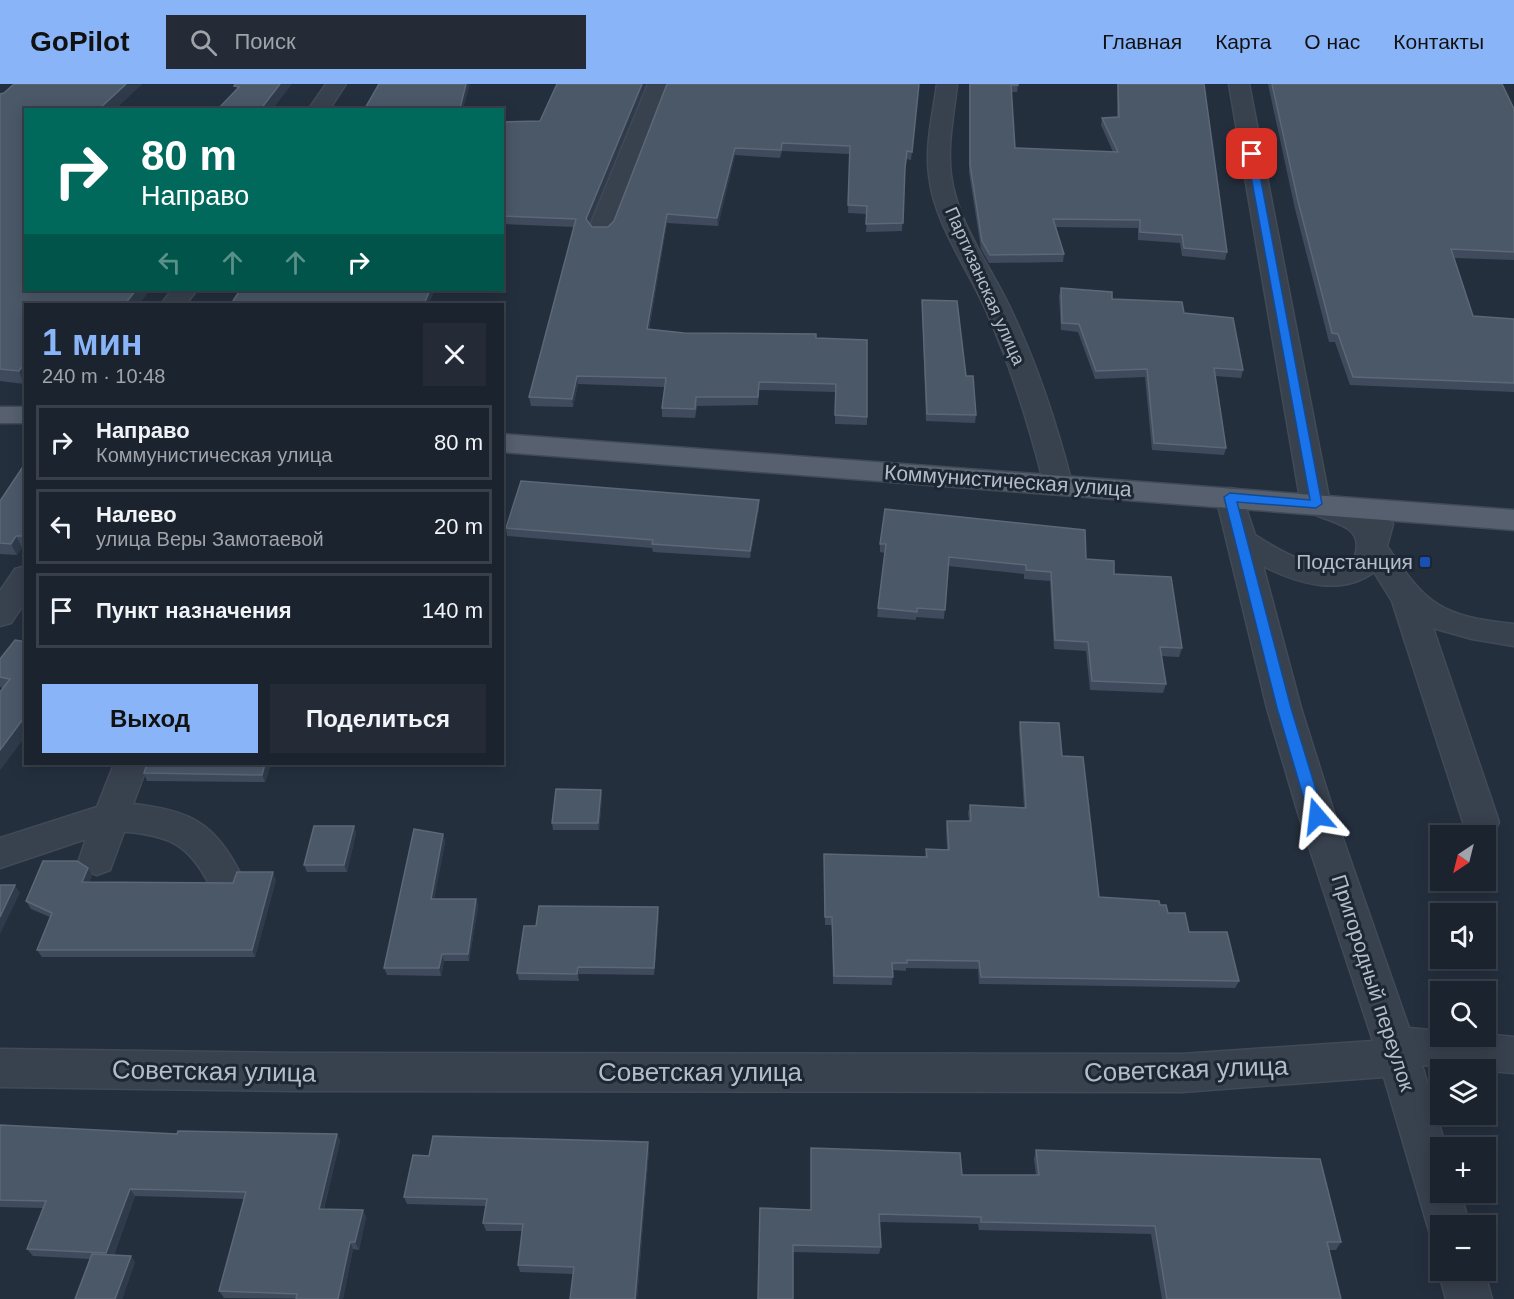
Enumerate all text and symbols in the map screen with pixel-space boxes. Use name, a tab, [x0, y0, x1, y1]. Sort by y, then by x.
search box	[166, 15, 586, 69]
text: GoPilot	[30, 26, 130, 57]
icon: search	[187, 26, 220, 59]
text: Поиск	[235, 29, 296, 54]
text: Главная	[1102, 30, 1182, 53]
text: Карта	[1215, 30, 1271, 53]
text: О нас	[1304, 30, 1360, 53]
text: Контакты	[1393, 30, 1484, 53]
pin	[1226, 128, 1277, 179]
icon: right	[42, 132, 120, 210]
text: 80 m	[141, 132, 237, 179]
icon: arrive	[1235, 137, 1268, 170]
text: Направо	[141, 181, 249, 211]
street label: Партизанская улица	[941, 204, 1029, 369]
icon: left	[153, 246, 186, 279]
icon: ahead	[216, 246, 249, 279]
icon: ahead	[279, 246, 312, 279]
icon: right	[342, 246, 375, 279]
text: 1 мин	[42, 322, 143, 363]
button: close	[423, 323, 486, 386]
text: 240 m · 10:48	[42, 365, 165, 387]
text: Направо	[96, 418, 190, 443]
icon: right	[45, 426, 78, 459]
text: 80 m	[434, 430, 483, 455]
text: Коммунистическая улица	[96, 444, 332, 466]
street label: Коммунистическая улица	[883, 460, 1133, 501]
text: Налево	[96, 502, 177, 527]
icon: left	[45, 510, 78, 543]
text: 20 m	[434, 514, 483, 539]
text: улица Веры Замотаевой	[96, 528, 324, 550]
place label: Подстанция	[1296, 550, 1413, 573]
marker: Подстанция	[1418, 555, 1432, 569]
icon: arrive	[45, 594, 78, 627]
text: Пункт назначения	[96, 598, 292, 623]
text: 140 m	[422, 598, 483, 623]
button: Выход	[42, 684, 258, 753]
button: Поделиться	[270, 684, 486, 753]
position arrow	[1285, 784, 1349, 848]
north arrow	[1430, 825, 1496, 891]
map controls	[1430, 825, 1496, 1281]
street label: Пригородный переулок	[1328, 872, 1420, 1095]
button: sound	[1430, 903, 1496, 969]
button: search	[1430, 981, 1496, 1047]
street label: Советская улица	[1083, 1050, 1289, 1088]
street label: Советская улица	[112, 1054, 317, 1088]
street label: Советская улица	[598, 1057, 803, 1087]
button: layers	[1430, 1059, 1496, 1125]
button: +	[1430, 1137, 1496, 1203]
button: −	[1430, 1215, 1496, 1281]

